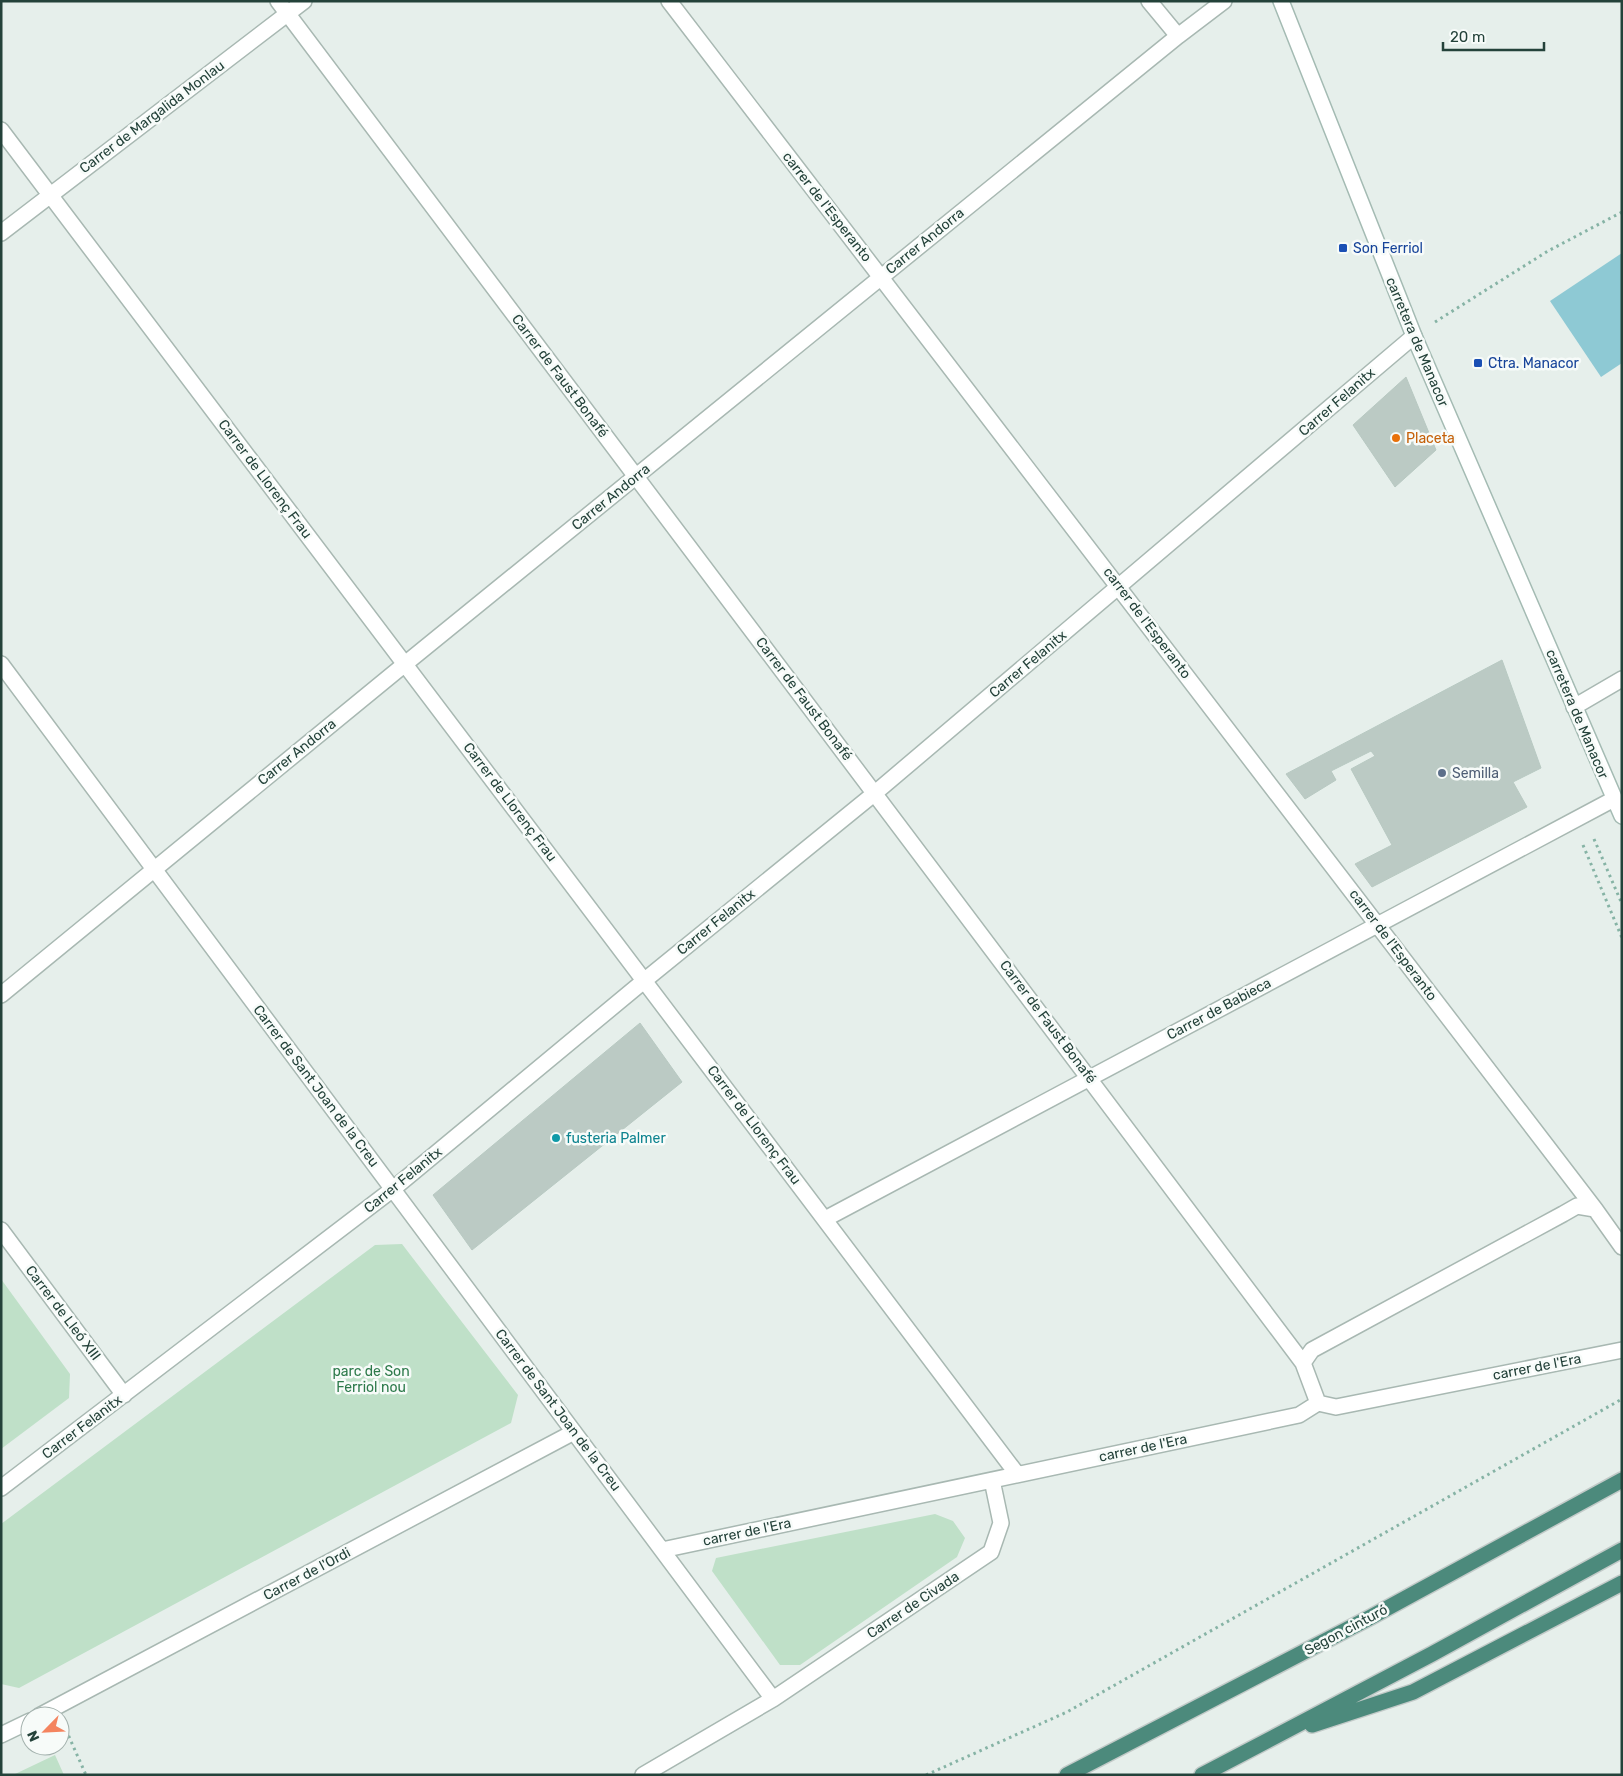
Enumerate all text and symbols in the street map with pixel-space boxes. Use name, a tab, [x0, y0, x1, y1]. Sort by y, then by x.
scale bar	[1443, 20, 1544, 52]
text: 20 m	[1450, 28, 1485, 46]
street label: Carrer de Margalida Monlau	[76, 57, 228, 177]
street label: carrer de l'Esperanto	[779, 149, 875, 265]
street label: Carrer Andorra	[882, 204, 968, 278]
place label: Son Ferriol	[1353, 240, 1423, 257]
marker: Son Ferriol	[1337, 242, 1349, 254]
street label: carretera de Manacor	[1382, 275, 1452, 410]
street label: Carrer de Faust Bonafé	[508, 311, 612, 441]
place label: Ctra. Manacor	[1488, 355, 1580, 372]
marker: Ctra. Manacor	[1472, 357, 1484, 369]
street label: Carrer Felanitx	[1295, 364, 1379, 440]
street label: Carrer de Llorenç Frau	[215, 416, 315, 542]
place label: Placeta	[1406, 430, 1455, 447]
marker: Placeta	[1390, 432, 1402, 444]
street label: Carrer Andorra	[568, 460, 654, 534]
street label: carrer de l'Esperanto	[1100, 564, 1194, 682]
street label: Carrer Felanitx	[986, 626, 1070, 701]
street label: Carrer de Faust Bonafé	[752, 634, 856, 764]
street label: carretera de Manacor	[1542, 647, 1612, 782]
street label: Carrer Andorra	[254, 715, 340, 789]
street label: Carrer de Llorenç Frau	[460, 739, 560, 865]
place label: Semilla	[1452, 765, 1499, 782]
marker: Semilla	[1436, 767, 1448, 779]
street label: Carrer Felanitx	[673, 885, 759, 959]
street label: carrer de l'Esperanto	[1346, 886, 1440, 1004]
street label: Carrer de Faust Bonafé	[996, 957, 1100, 1087]
street label: Carrer de Babieca	[1164, 974, 1274, 1044]
street label: Carrer de Sant Joan de la Creu	[249, 1002, 383, 1170]
street label: Carrer de Llorenç Frau	[704, 1062, 804, 1188]
place label: fusteria Palmer	[566, 1130, 666, 1147]
marker: fusteria Palmer	[550, 1132, 562, 1144]
street label: Carrer Felanitx	[360, 1143, 446, 1217]
street label: Carrer de Lleó XIII	[22, 1262, 104, 1364]
street label: Carrer de Sant Joan de la Creu	[491, 1326, 625, 1494]
street label: carrer de l'Era	[1491, 1350, 1583, 1384]
park label: parc de Son Ferriol nou	[332, 1363, 410, 1396]
street label: Carrer Felanitx	[39, 1391, 126, 1463]
street label: carrer de l'Era	[1097, 1430, 1189, 1466]
street label: carrer de l'Era	[701, 1514, 793, 1550]
street label: Carrer de l'Ordi	[261, 1544, 353, 1604]
street label: Carrer de Civada	[864, 1568, 962, 1642]
street label: Segon cinturó	[1302, 1601, 1390, 1659]
north arrow	[20, 1706, 70, 1756]
text: N	[24, 1728, 43, 1744]

